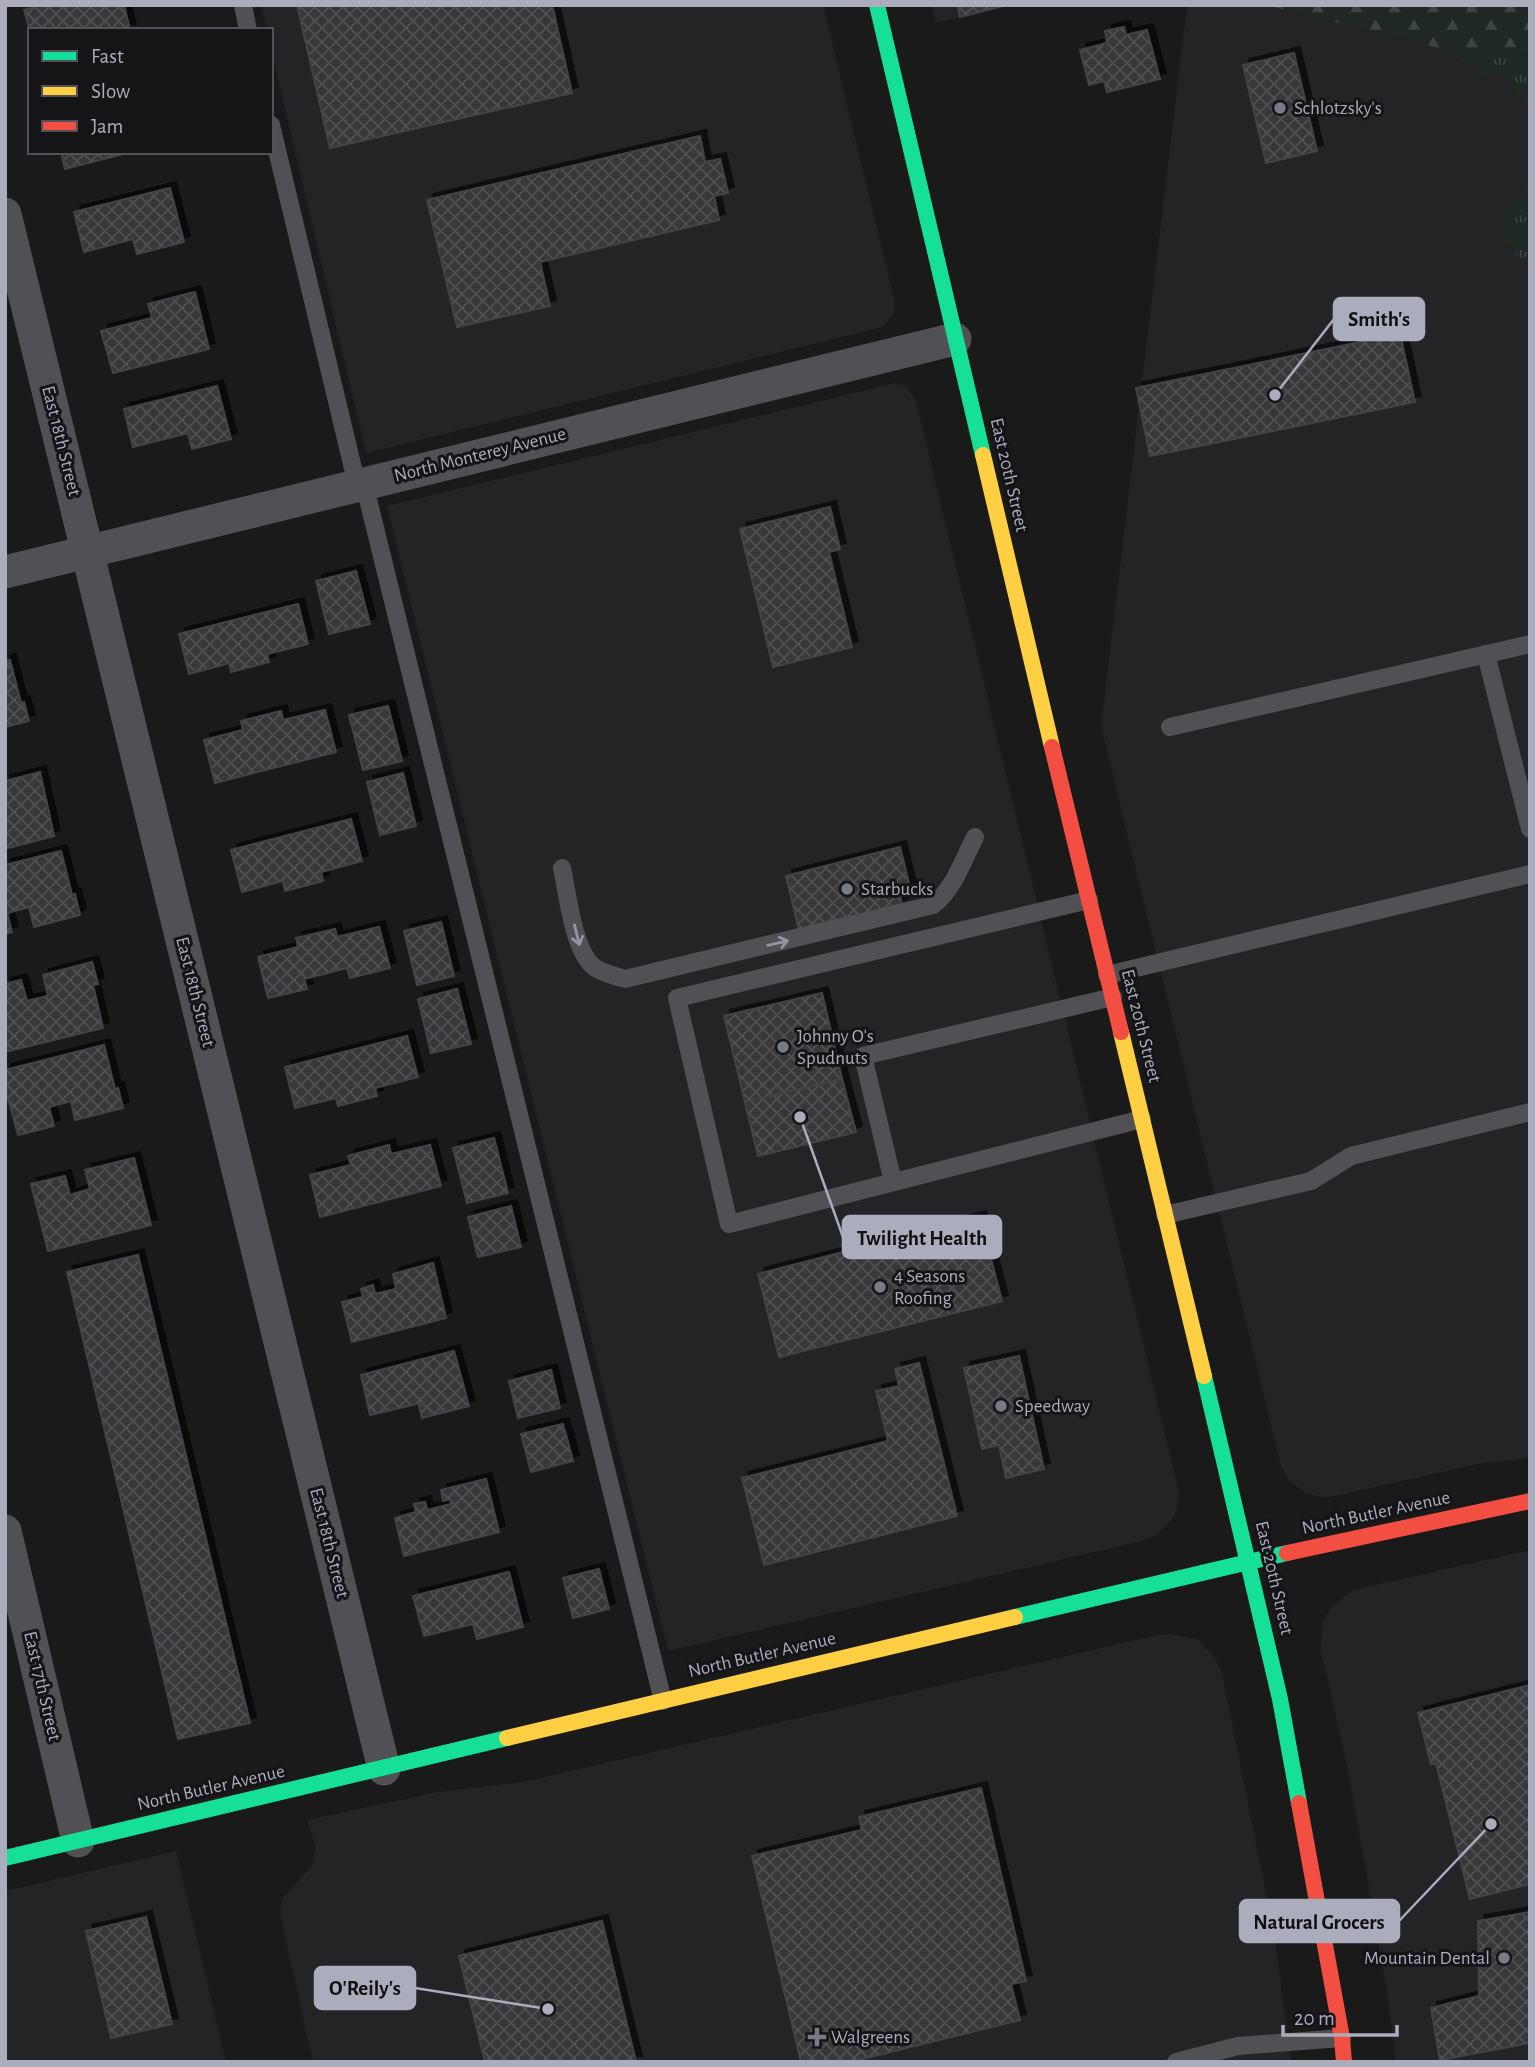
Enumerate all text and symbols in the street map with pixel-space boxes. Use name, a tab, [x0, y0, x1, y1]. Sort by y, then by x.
legend	[28, 28, 273, 154]
text: Fast	[91, 46, 124, 67]
text: Slow	[91, 81, 130, 102]
place label: Schlotzsky's	[1294, 99, 1382, 118]
marker: Schlotzsky's	[1272, 100, 1288, 116]
text: Jam	[91, 116, 123, 137]
callout: Smith's	[1334, 298, 1424, 340]
text: Smith's	[1348, 309, 1410, 330]
street label: East 18th Street	[38, 384, 84, 498]
street label: East 20th Street	[987, 416, 1031, 534]
street label: North Monterey Avenue	[392, 424, 568, 486]
place label: Starbucks	[861, 880, 933, 899]
marker: Starbucks	[839, 881, 855, 897]
one-way arrow	[571, 923, 584, 946]
street label: East 18th Street	[172, 935, 218, 1049]
one-way arrow	[766, 936, 789, 949]
street label: East 20th Street	[1118, 967, 1164, 1085]
place label: Johnny O's Spudnuts	[797, 1027, 874, 1068]
marker: Johnny O's Spudnuts	[775, 1039, 791, 1055]
callout: Twilight Health	[843, 1216, 1001, 1258]
text: Twilight Health	[857, 1228, 987, 1249]
place label: 4 Seasons Roofing	[894, 1267, 965, 1308]
marker: 4 Seasons Roofing	[872, 1279, 888, 1295]
place label: Speedway	[1015, 1397, 1090, 1416]
marker: Speedway	[993, 1398, 1009, 1414]
street label: East 18th Street	[306, 1486, 352, 1600]
street label: North Butler Avenue	[1300, 1488, 1452, 1538]
street label: East 20th Street	[1252, 1519, 1296, 1637]
street label: East 17th Street	[20, 1629, 64, 1743]
street label: North Butler Avenue	[686, 1629, 838, 1681]
street label: North Butler Avenue	[135, 1762, 287, 1814]
callout: Natural Grocers	[1240, 1900, 1399, 1942]
text: Natural Grocers	[1253, 1912, 1385, 1933]
place label: Mountain Dental	[1364, 1949, 1490, 1968]
marker: Mountain Dental	[1496, 1950, 1512, 1966]
callout: O'Reily's	[315, 1967, 415, 2009]
text: O'Reily's	[329, 1978, 401, 1999]
scale bar	[1283, 1994, 1397, 2038]
text: 20 m	[1294, 2008, 1335, 2029]
place label: Walgreens	[831, 2028, 910, 2047]
marker: Walgreens	[809, 2029, 825, 2045]

